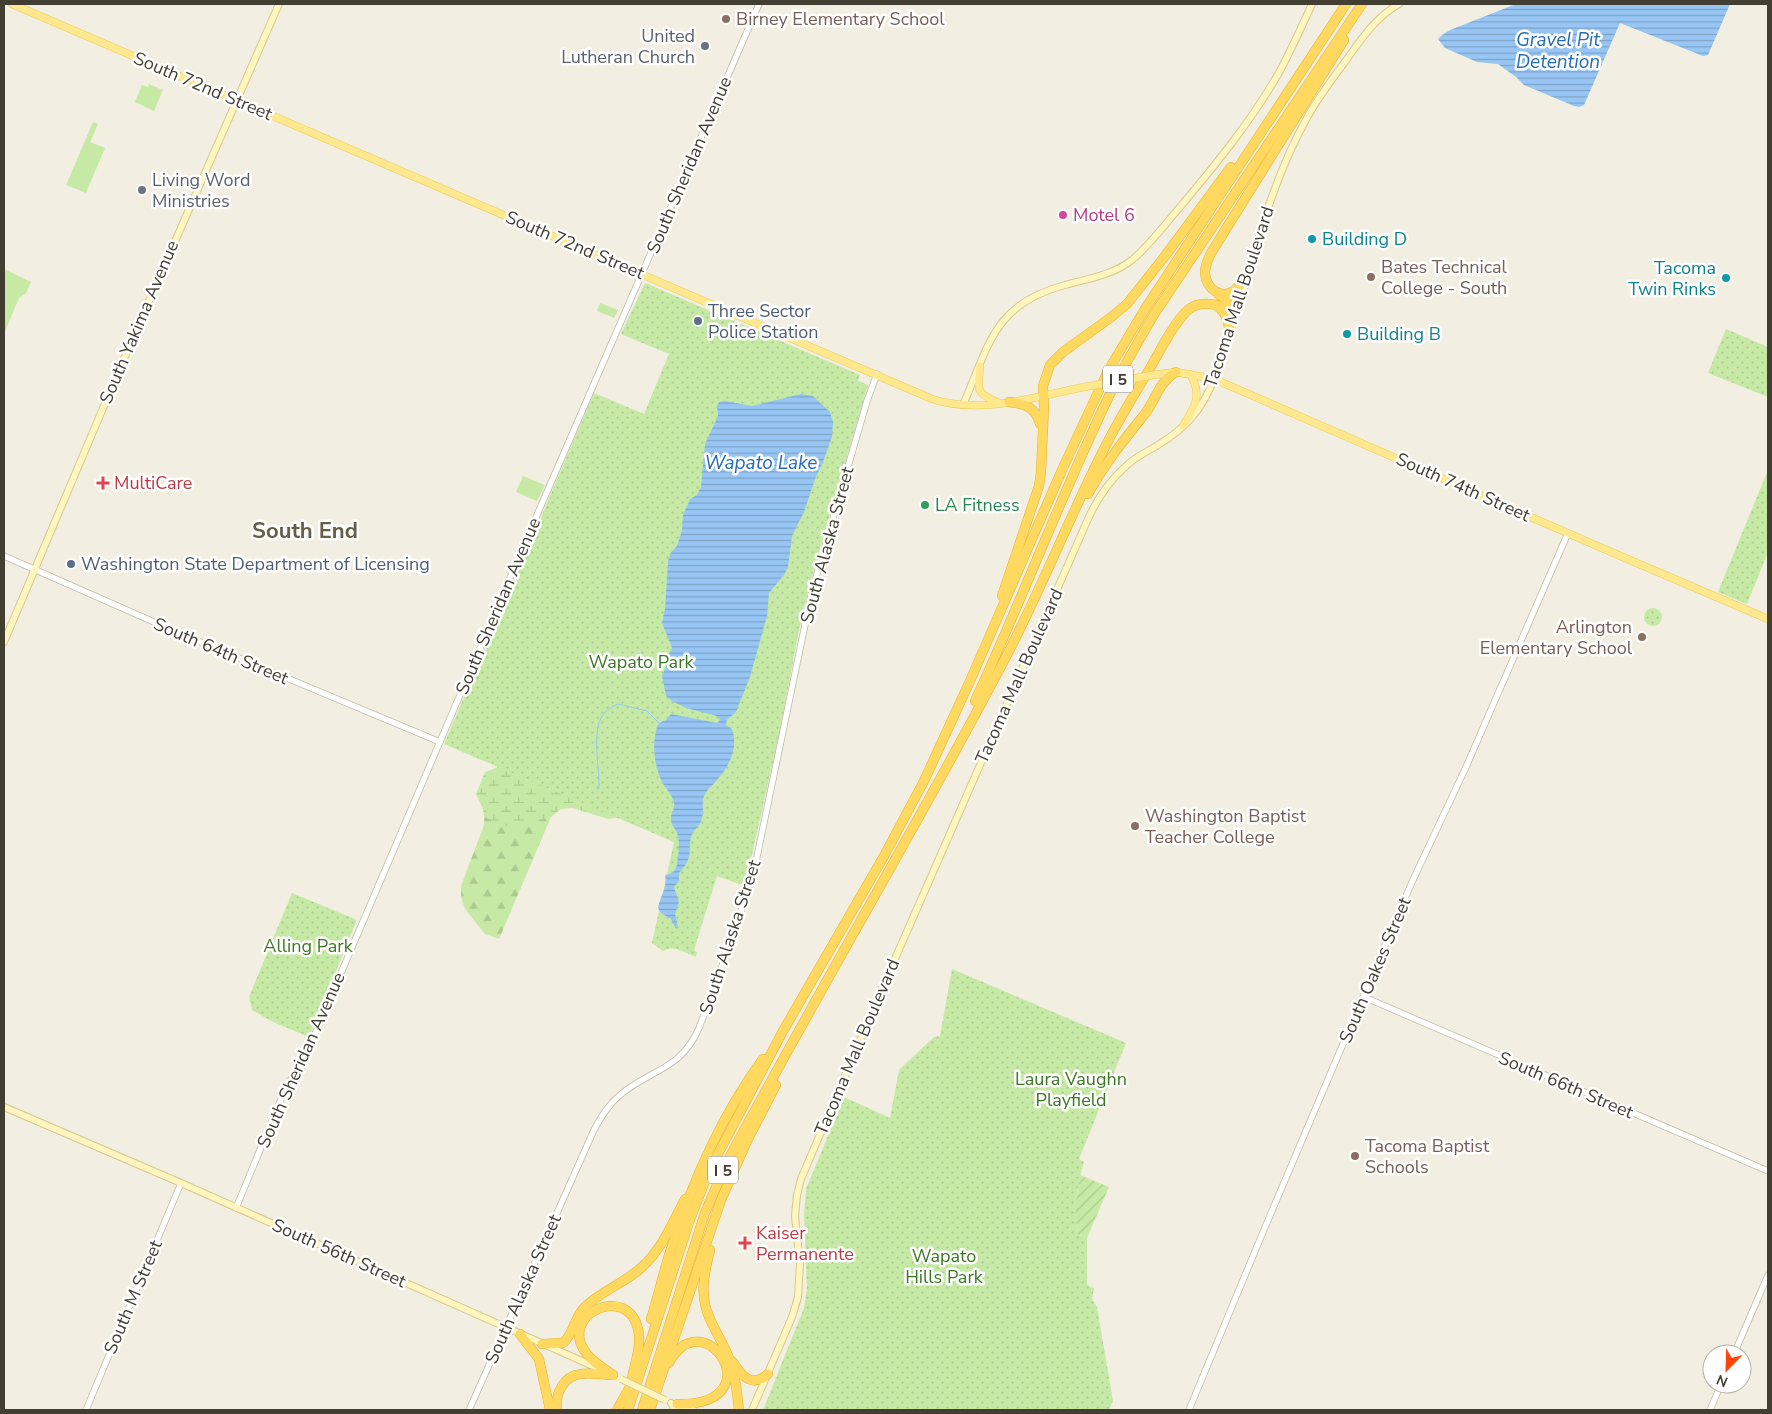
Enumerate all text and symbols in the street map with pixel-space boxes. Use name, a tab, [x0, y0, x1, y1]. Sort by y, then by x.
place label: Birney Elementary School	[736, 7, 945, 31]
marker: Birney Elementary School	[720, 13, 732, 25]
place label: United Lutheran Church	[561, 24, 695, 69]
water label: Gravel Pit Detention	[1516, 27, 1601, 75]
marker: United Lutheran Church	[699, 40, 711, 52]
street label: South 72nd Street	[130, 46, 277, 126]
street label: South Sheridan Avenue	[641, 73, 737, 257]
place label: Living Word Ministries	[152, 168, 250, 213]
marker: Living Word Ministries	[136, 184, 148, 196]
place label: Motel 6	[1073, 203, 1135, 227]
street label: Tacoma Mall Boulevard	[1198, 203, 1280, 391]
street label: South 72nd Street	[502, 205, 649, 285]
marker: Motel 6	[1057, 209, 1069, 221]
place label: Building D	[1322, 227, 1407, 251]
marker: Building D	[1306, 233, 1318, 245]
street label: South Yakima Avenue	[94, 237, 184, 407]
place label: Bates Technical College - South	[1381, 255, 1508, 300]
place label: Tacoma Twin Rinks	[1628, 256, 1716, 301]
marker: Bates Technical College - South	[1365, 271, 1377, 283]
marker: Tacoma Twin Rinks	[1720, 272, 1732, 284]
place label: Three Sector Police Station	[708, 299, 818, 344]
marker: Three Sector Police Station	[692, 315, 704, 327]
place label: Building B	[1357, 322, 1441, 346]
marker: Building B	[1341, 328, 1353, 340]
road number: I 5	[1103, 366, 1133, 392]
street label: South 74th Street	[1392, 447, 1534, 528]
water label: Wapato Lake	[705, 450, 817, 476]
street label: South Alaska Street	[795, 463, 860, 626]
place label: MultiCare	[114, 471, 192, 495]
marker: MultiCare	[96, 476, 110, 490]
place label: LA Fitness	[935, 493, 1020, 517]
marker: LA Fitness	[919, 499, 931, 511]
street label: South Sheridan Avenue	[450, 514, 546, 698]
district label: South End	[252, 516, 358, 546]
place label: Washington State Department of Licensing	[81, 552, 430, 576]
marker: Washington State Department of Licensing	[65, 558, 77, 570]
street label: Tacoma Mall Boulevard	[970, 585, 1068, 767]
street label: South 64th Street	[150, 612, 293, 690]
place label: Arlington Elementary School	[1480, 615, 1633, 660]
marker: Arlington Elementary School	[1636, 631, 1648, 643]
park label: Wapato Park	[588, 650, 695, 674]
place label: Washington Baptist Teacher College	[1145, 804, 1306, 849]
marker: Washington Baptist Teacher College	[1129, 820, 1141, 832]
street label: South Alaska Street	[694, 856, 767, 1017]
street label: South Oakes Street	[1333, 893, 1417, 1047]
park label: Alling Park	[263, 934, 354, 958]
street label: Tacoma Mall Boulevard	[809, 955, 905, 1139]
street label: South Sheridan Avenue	[251, 968, 351, 1152]
street label: South 66th Street	[1495, 1046, 1638, 1124]
park label: Laura Vaughn Playfield	[1015, 1067, 1127, 1112]
place label: Tacoma Baptist Schools	[1365, 1134, 1490, 1179]
marker: Tacoma Baptist Schools	[1349, 1150, 1361, 1162]
road number: I 5	[708, 1156, 738, 1184]
street label: South Alaska Street	[479, 1210, 567, 1367]
street label: South 56th Street	[268, 1213, 410, 1294]
place label: Kaiser Permanente	[756, 1221, 854, 1266]
street label: South M Street	[98, 1236, 168, 1358]
marker: Kaiser Permanente	[738, 1236, 752, 1250]
park label: Wapato Hills Park	[905, 1244, 984, 1289]
north arrow	[1702, 1344, 1752, 1394]
text: N	[1714, 1370, 1731, 1391]

